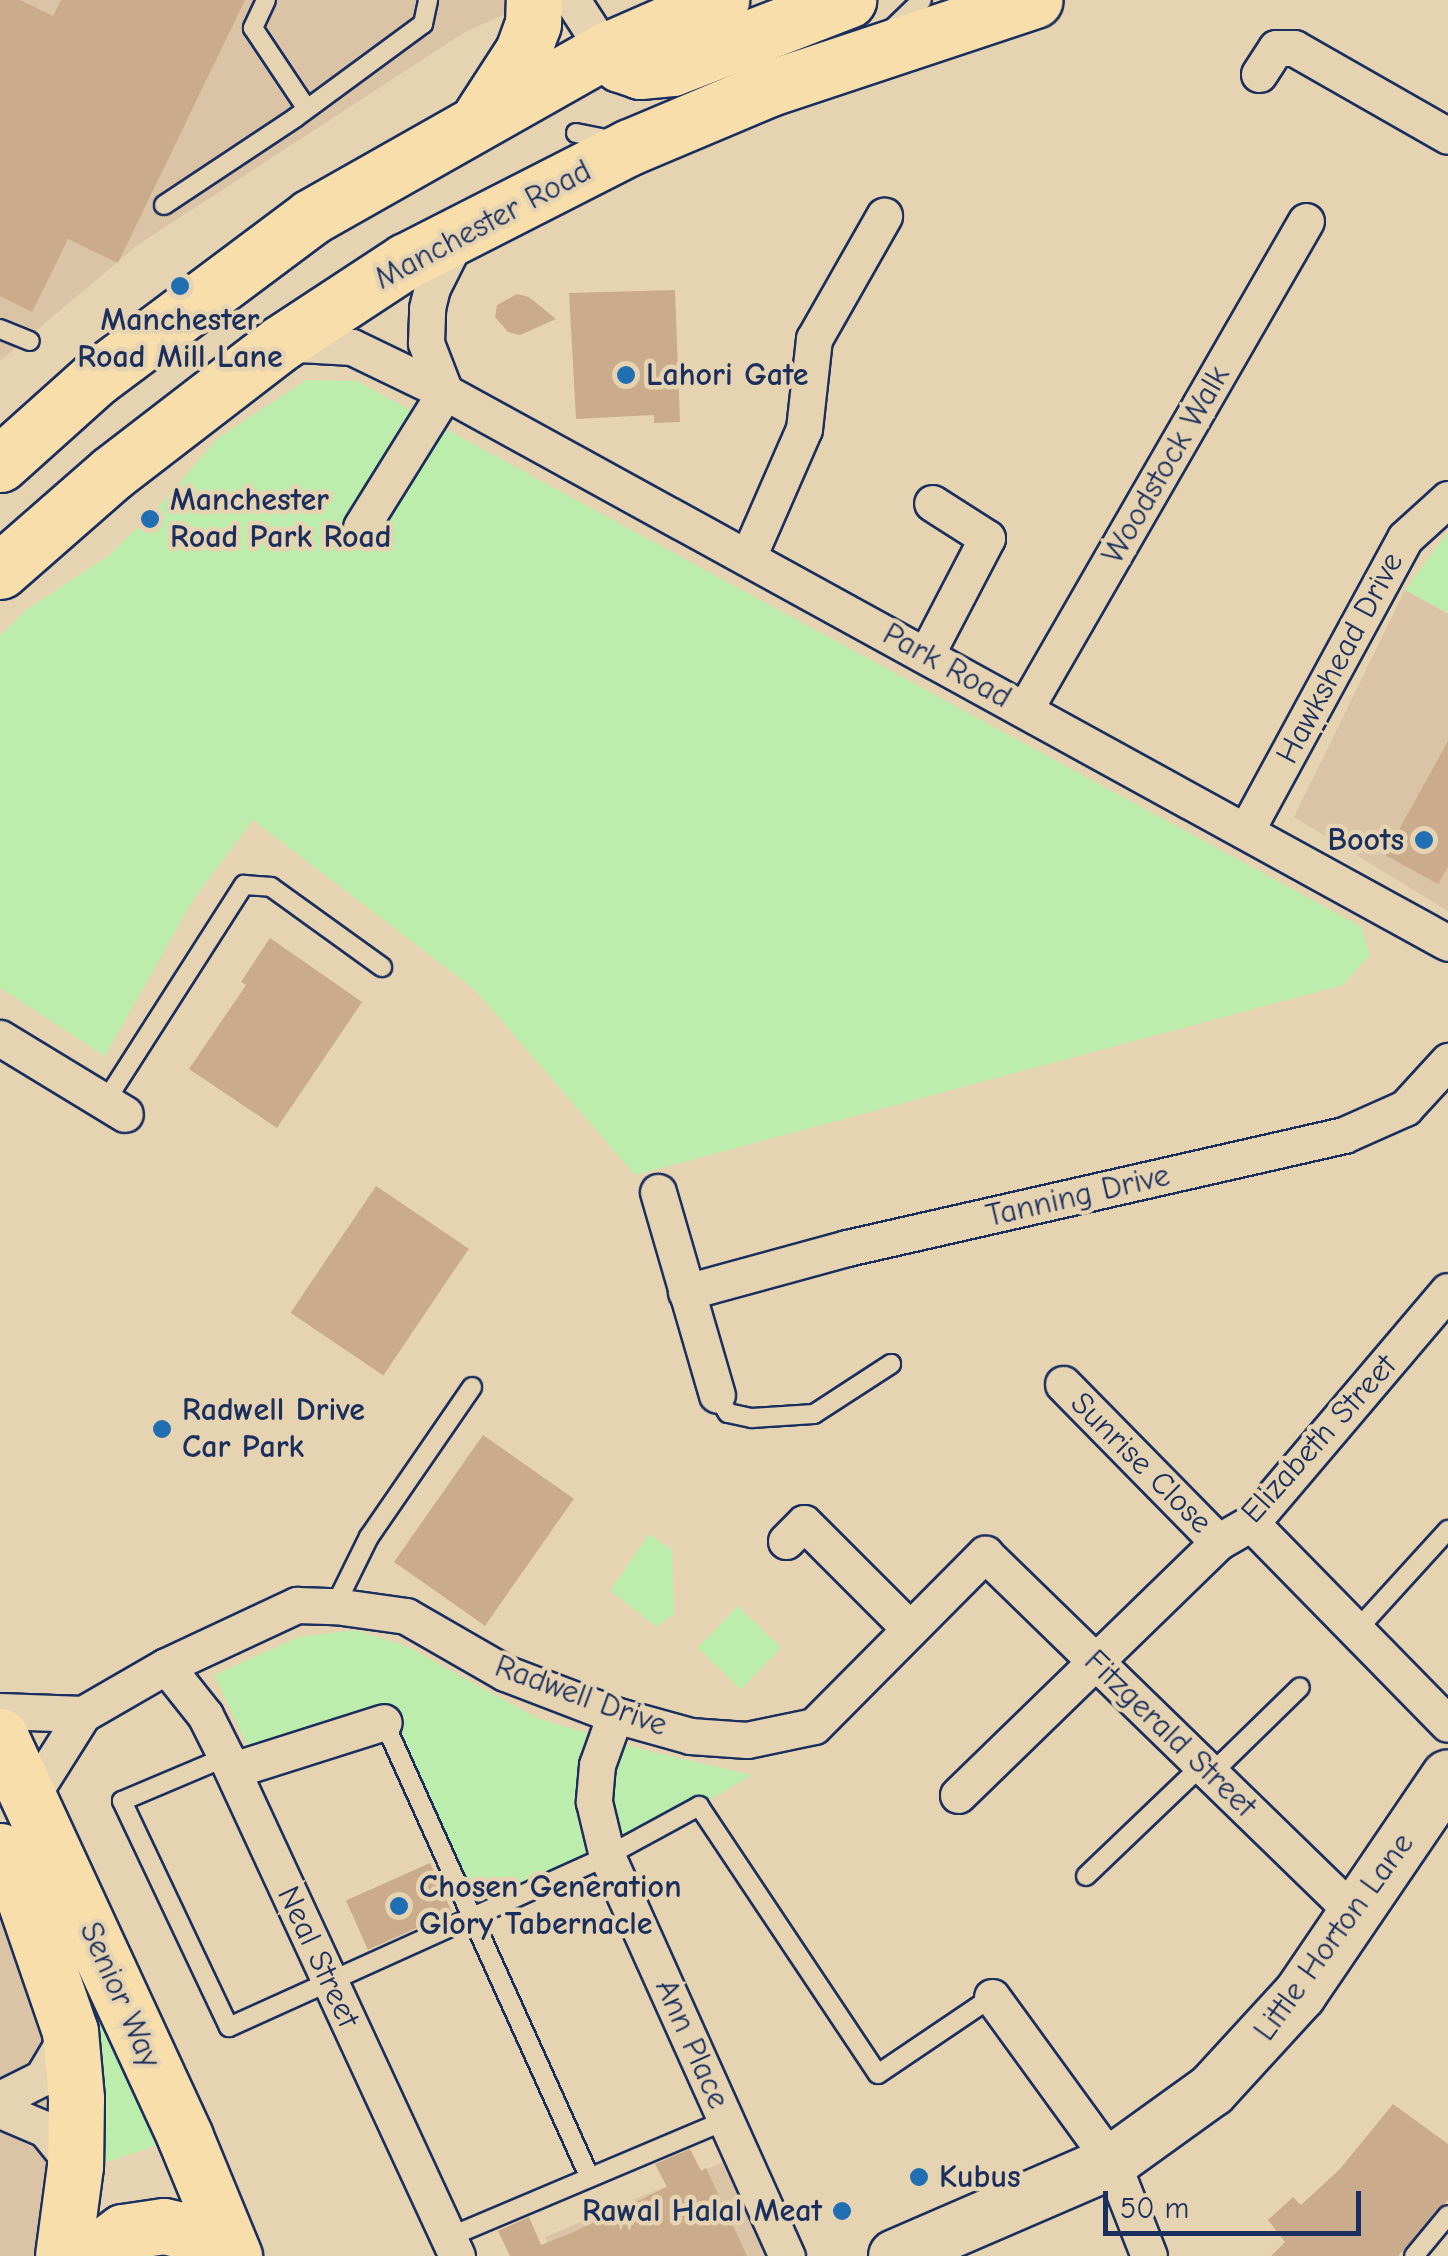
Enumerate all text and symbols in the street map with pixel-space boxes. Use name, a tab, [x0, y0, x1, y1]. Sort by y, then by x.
street label: Manchester Road	[368, 152, 598, 298]
marker: Manchester Road Mill Lane	[169, 275, 191, 297]
place label: Manchester Road Mill Lane	[77, 302, 283, 377]
place label: Lahori Gate	[646, 356, 808, 394]
street label: Woodstock Walk	[1094, 359, 1238, 571]
marker: Lahori Gate	[615, 364, 637, 386]
place label: Manchester Road Park Road	[170, 482, 392, 557]
marker: Manchester Road Park Road	[139, 508, 161, 530]
street label: Hawkshead Drive	[1268, 546, 1412, 770]
street label: Park Road	[876, 615, 1018, 717]
place label: Boots	[1327, 821, 1404, 859]
marker: Boots	[1413, 829, 1435, 851]
street label: Tanning Drive	[983, 1156, 1173, 1236]
street label: Elizabeth Street	[1233, 1347, 1405, 1531]
street label: Sunrise Close	[1062, 1384, 1220, 1542]
place label: Radwell Drive Car Park	[182, 1392, 365, 1467]
marker: Radwell Drive Car Park	[151, 1418, 173, 1440]
street label: Fitzgerald Street	[1076, 1642, 1264, 1826]
street label: Radwell Drive	[490, 1647, 672, 1745]
street label: Little Horton Lane	[1246, 1826, 1422, 2048]
place label: Chosen Generation Glory Tabernacle	[419, 1869, 682, 1944]
street label: Neal Street	[269, 1880, 367, 2034]
marker: Chosen Generation Glory Tabernacle	[388, 1895, 410, 1917]
street label: Senior Way	[71, 1916, 169, 2074]
street label: Ann Place	[646, 1973, 738, 2115]
place label: Kubus	[939, 2158, 1021, 2196]
marker: Kubus	[908, 2166, 930, 2188]
scale bar	[1108, 2171, 1366, 2233]
text: 50 m	[1120, 2191, 1189, 2226]
place label: Rawal Halal Meat	[582, 2192, 822, 2230]
marker: Rawal Halal Meat	[831, 2200, 853, 2222]

